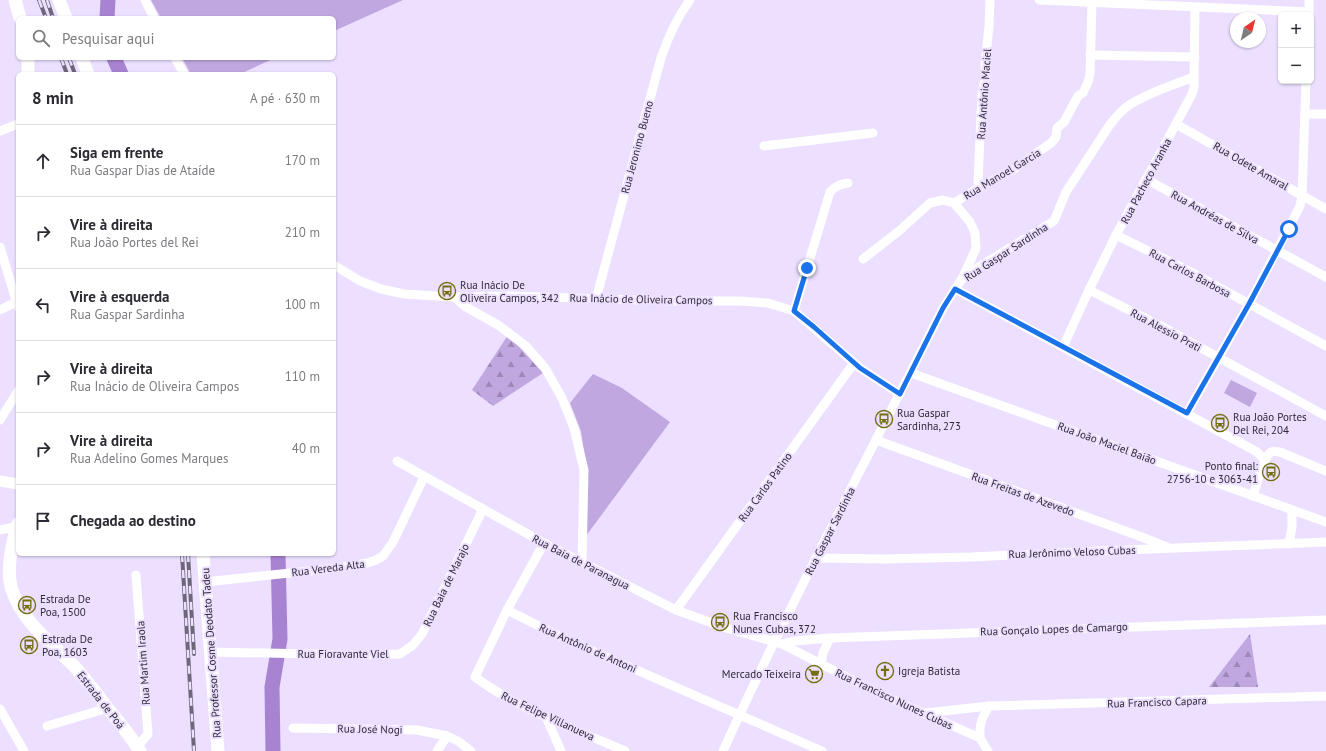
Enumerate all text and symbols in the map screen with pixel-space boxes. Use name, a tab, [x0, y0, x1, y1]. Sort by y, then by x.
north arrow	[1230, 12, 1266, 48]
map controls	[1278, 12, 1314, 84]
button: +	[1278, 12, 1314, 48]
search box	[16, 16, 336, 60]
icon: search	[30, 27, 52, 49]
text: Pesquisar aqui	[62, 29, 154, 48]
street label: Rua Antônio Maciel	[974, 47, 994, 140]
button: −	[1278, 48, 1314, 84]
text: 8 min	[32, 87, 73, 109]
text: A pé · 630 m	[250, 90, 320, 107]
street label: Rua Jeronimo Bueno	[618, 99, 656, 195]
street label: Rua Pacheco Aranha	[1118, 136, 1174, 226]
street label: Rua Odete Amaral	[1211, 139, 1292, 194]
text: Siga em frente	[70, 143, 163, 162]
street label: Rua Manoel Garcia	[961, 145, 1043, 203]
icon: ahead	[32, 150, 54, 172]
text: 170 m	[285, 152, 320, 169]
text: Rua Gaspar Dias de Ataíde	[70, 162, 215, 179]
street label: Rua Andréas de Silva	[1169, 187, 1261, 247]
text: Vire à direita	[70, 215, 153, 234]
street label: Rua Gaspar Sardinha	[961, 220, 1051, 284]
route start	[1280, 220, 1298, 238]
icon: right	[32, 222, 54, 244]
text: 210 m	[285, 224, 320, 241]
text: Rua João Portes del Rei	[70, 234, 199, 251]
street label: Rua Carlos Barbosa	[1147, 246, 1233, 300]
route end	[798, 259, 816, 277]
place label: Rua Inácio De Oliveira Campos, 342	[460, 278, 559, 305]
bus stop icon: Rua Inácio De Oliveira Campos, 342	[437, 281, 457, 301]
text: Vire à esquerda	[70, 287, 169, 306]
street label: Rua Inácio de Oliveira Campos	[569, 291, 713, 307]
icon: left	[32, 294, 54, 316]
text: 100 m	[285, 296, 320, 313]
street label: Rua Alessio Prati	[1128, 305, 1204, 355]
text: Rua Gaspar Sardinha	[70, 306, 185, 323]
text: Vire à direita	[70, 359, 153, 378]
icon: right	[32, 366, 54, 388]
text: 110 m	[285, 368, 320, 385]
text: Rua Inácio de Oliveira Campos	[70, 378, 239, 395]
place label: Rua Gaspar Sardinha, 273	[897, 406, 961, 433]
bus stop icon: Rua Gaspar Sardinha, 273	[874, 409, 894, 429]
place label: Rua João Portes Del Rei, 204	[1233, 410, 1307, 437]
bus stop icon: Rua João Portes Del Rei, 204	[1210, 413, 1230, 433]
street label: Rua João Maciel Baião	[1056, 419, 1158, 467]
text: Vire à direita	[70, 431, 153, 450]
icon: right	[32, 438, 54, 460]
text: 40 m	[292, 440, 320, 457]
street label: Rua Carlos Patino	[735, 449, 795, 525]
text: Rua Adelino Gomes Marques	[70, 450, 228, 467]
place label: Ponto final: 2756-10 e 3063-41	[1167, 459, 1259, 486]
bus stop icon: Ponto final: 2756-10 e 3063-41	[1261, 462, 1281, 482]
street label: Rua Freitas de Azevedo	[970, 469, 1076, 519]
street label: Rua Gaspar Sardinha	[802, 485, 858, 577]
icon: arrive	[32, 510, 54, 532]
text: Chegada ao destino	[70, 511, 196, 530]
street label: Rua Baia de Paranagua	[530, 531, 632, 593]
street label: Rua Baia de Marajo	[420, 541, 472, 629]
street label: Rua Jerônimo Veloso Cubas	[1008, 543, 1136, 561]
street label: Rua Vereda Alta	[291, 557, 365, 579]
street label: Rua Professor Cosme Deodato Tadeu	[198, 567, 224, 739]
place label: Estrada De Poa, 1500	[40, 592, 91, 619]
bus stop icon: Estrada De Poa, 1500	[17, 595, 37, 615]
place label: Rua Francisco Nunes Cubas, 372	[733, 609, 816, 636]
bus stop icon: Rua Francisco Nunes Cubas, 372	[710, 612, 730, 632]
street label: Rua Gonçalo Lopes de Camargo	[980, 619, 1128, 639]
street label: Rua Martim Iraola	[133, 620, 153, 706]
street label: Rua Antônio de Antoni	[537, 620, 639, 676]
place label: Estrada De Poa, 1603	[42, 632, 93, 659]
bus stop icon: Estrada De Poa, 1603	[19, 635, 39, 655]
street label: Rua Fioravante Viel	[297, 647, 389, 661]
church icon: Igreja Batista	[875, 661, 895, 681]
supermarket icon: Mercado Teixeira	[804, 664, 824, 684]
place label: Igreja Batista	[898, 664, 960, 678]
street label: Rua Francisco Nunes Cubas	[833, 666, 955, 733]
place label: Mercado Teixeira	[722, 667, 801, 681]
street label: Estrada de Poá	[74, 668, 128, 732]
street label: Rua Felipe Villanueva	[499, 688, 597, 744]
street label: Rua Francisco Capara	[1107, 693, 1207, 711]
street label: Rua José Nogi	[337, 721, 403, 737]

